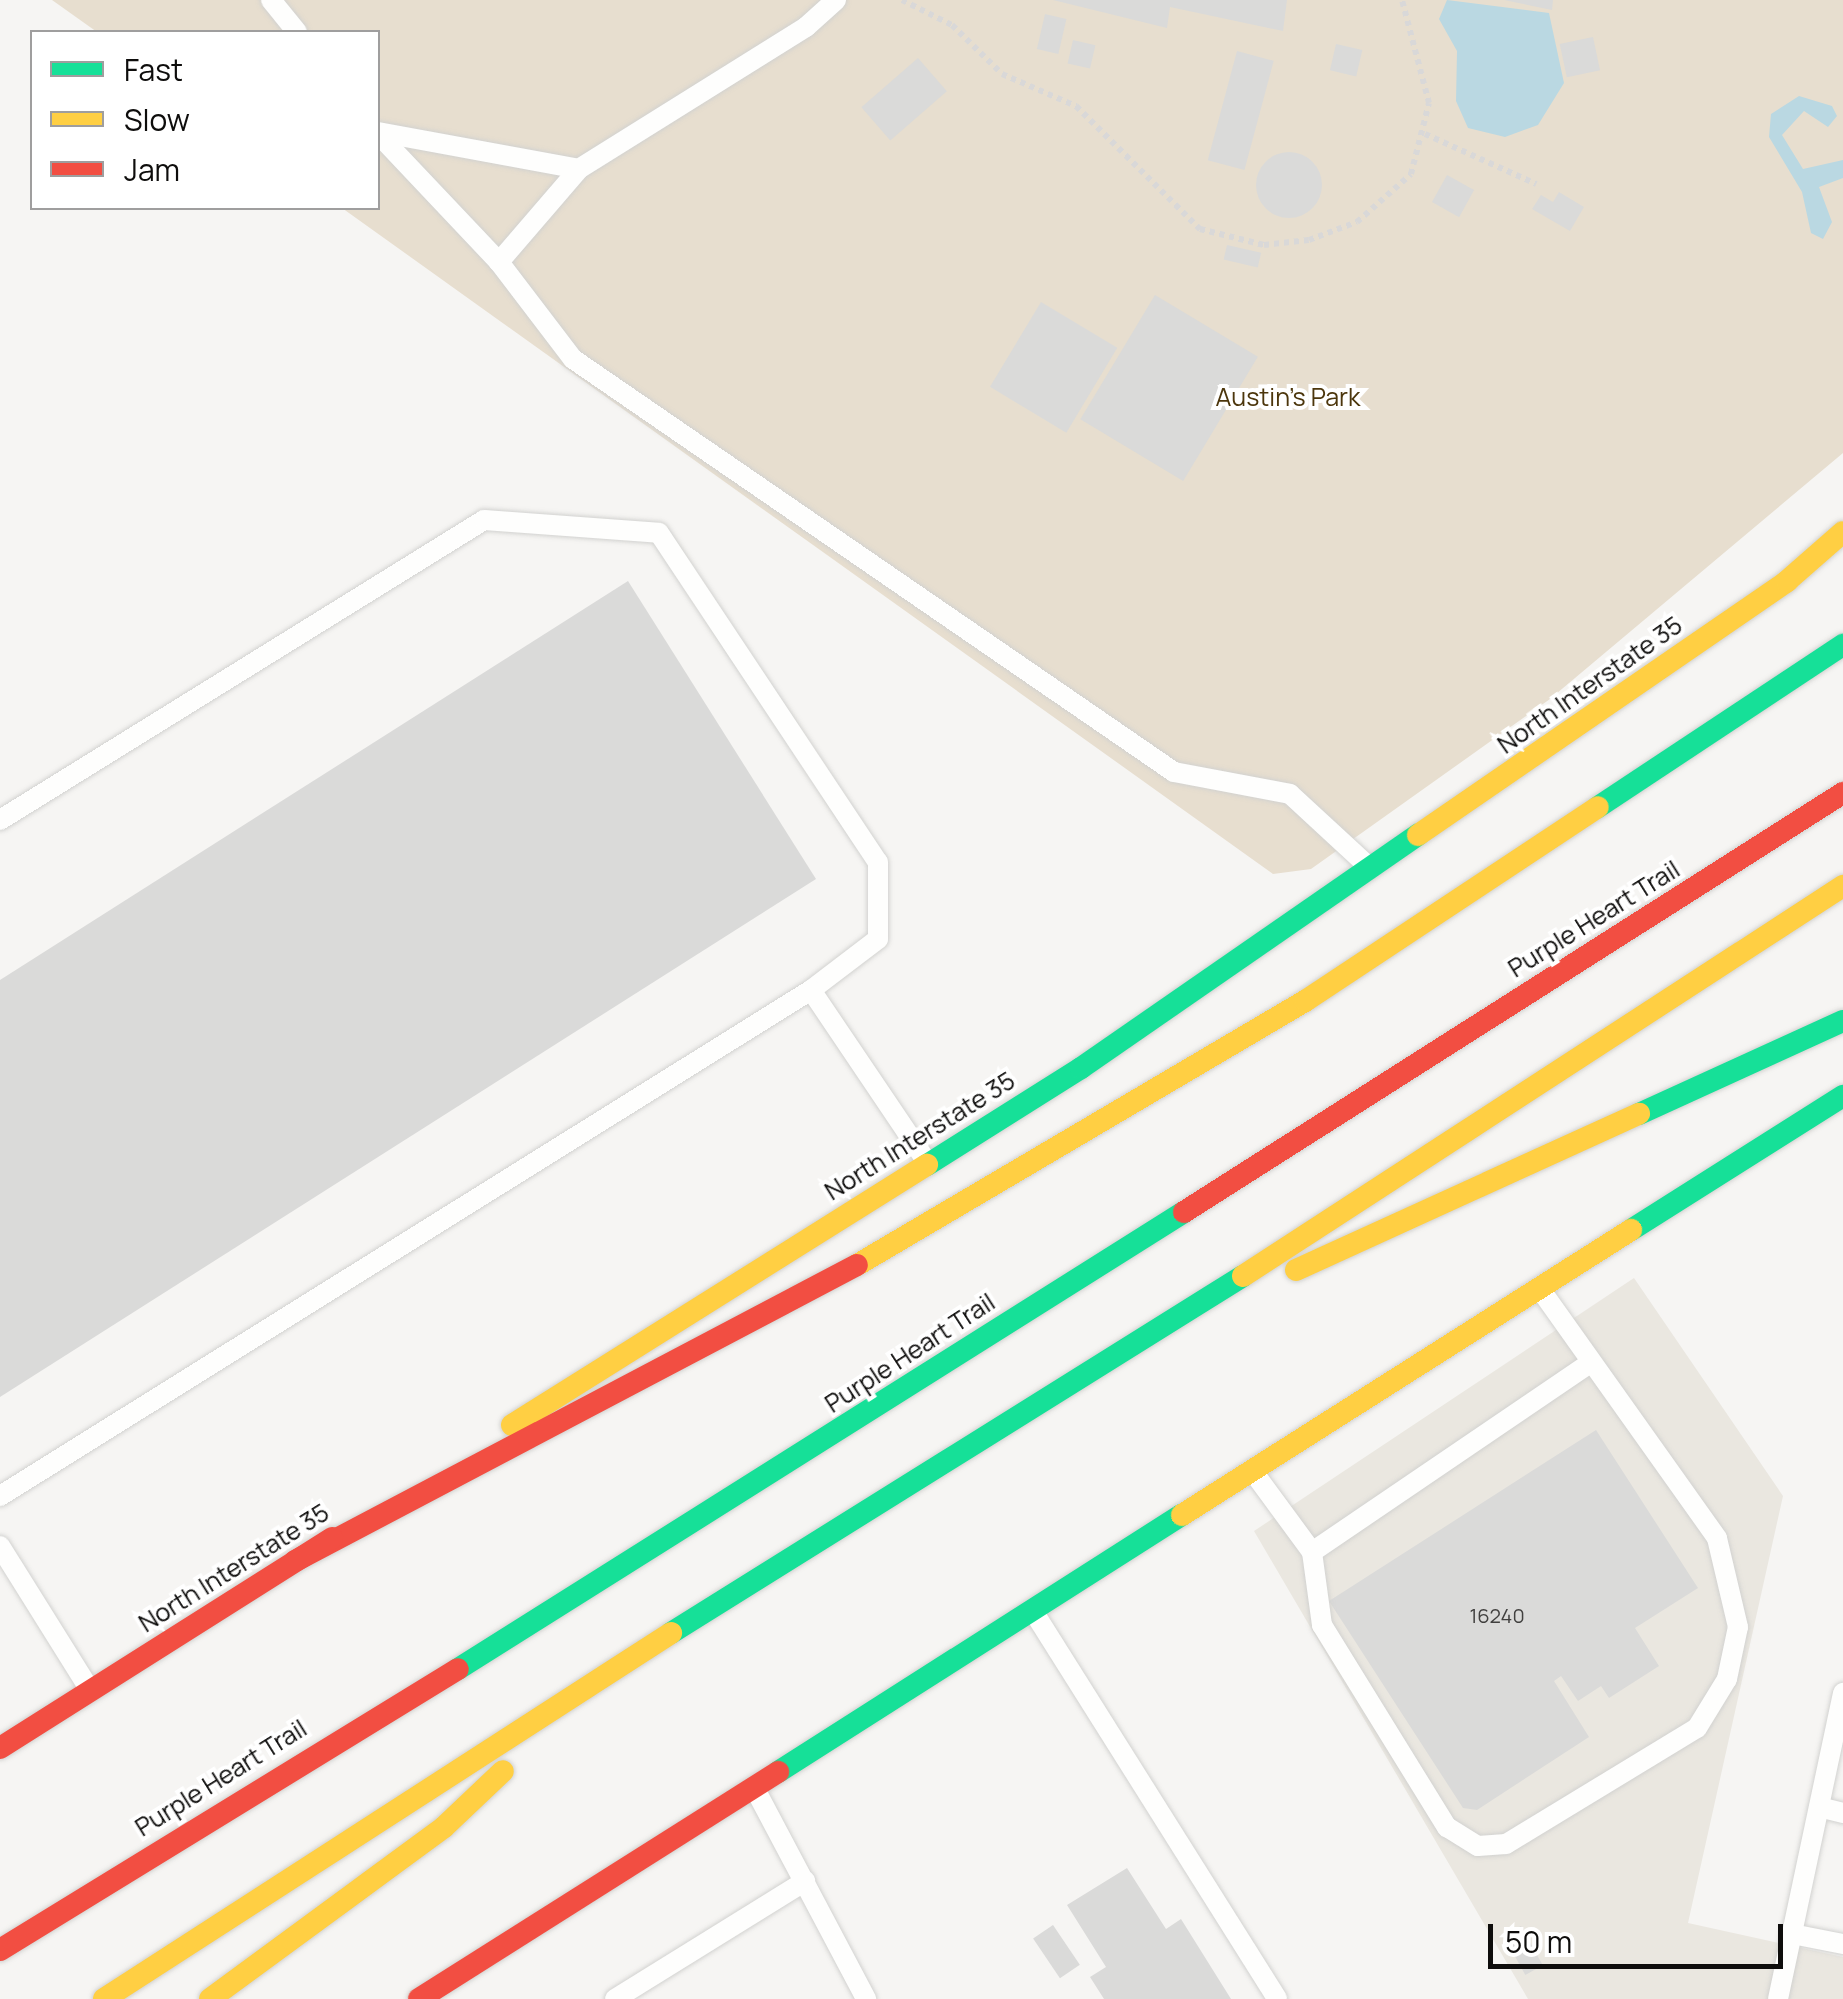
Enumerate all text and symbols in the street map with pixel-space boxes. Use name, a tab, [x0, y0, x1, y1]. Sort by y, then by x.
legend	[30, 30, 380, 210]
text: Fast	[124, 49, 183, 90]
text: Slow	[124, 99, 190, 140]
text: Jam	[124, 149, 180, 190]
park label: Austin’s Park	[1216, 382, 1360, 412]
street label: North Interstate 35	[1492, 610, 1688, 760]
street label: Purple Heart Trail	[1503, 854, 1685, 984]
street label: North Interstate 35	[819, 1065, 1021, 1207]
street label: Purple Heart Trail	[819, 1287, 1001, 1419]
street label: North Interstate 35	[133, 1497, 335, 1639]
house number: 16240	[1469, 1603, 1525, 1627]
street label: Purple Heart Trail	[130, 1713, 312, 1843]
scale bar	[1493, 1904, 1788, 1966]
text: 50 m	[1505, 1921, 1572, 1962]

